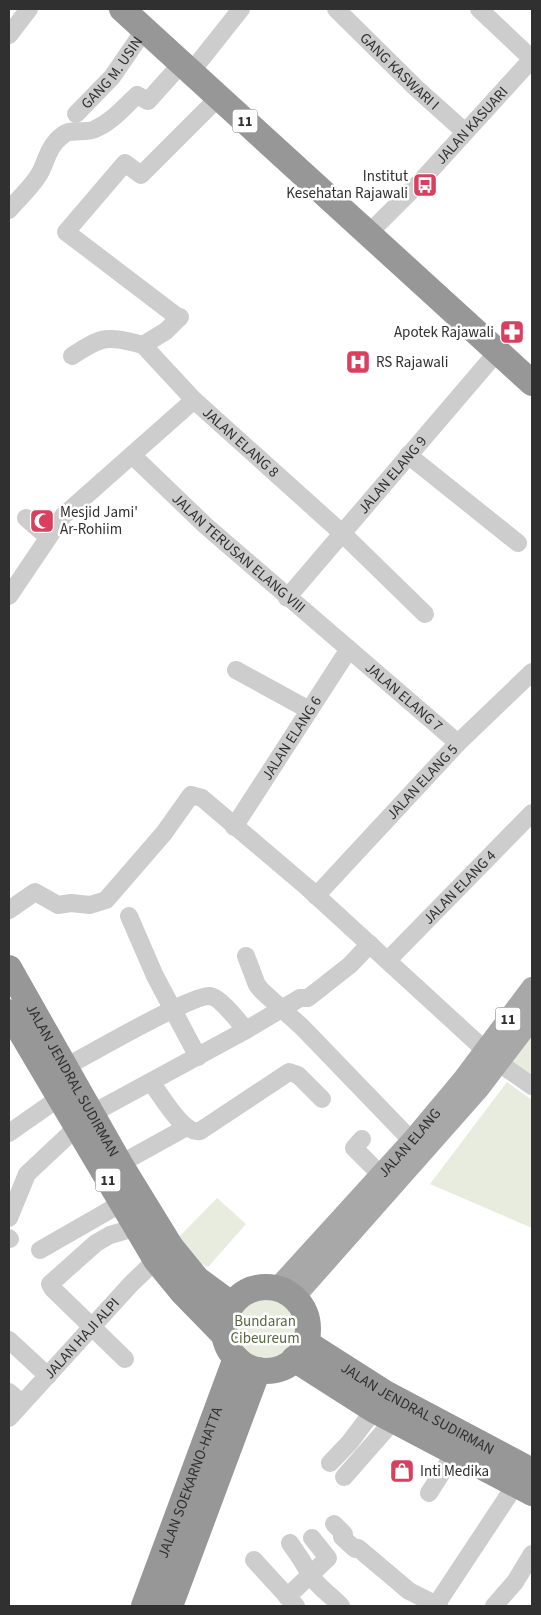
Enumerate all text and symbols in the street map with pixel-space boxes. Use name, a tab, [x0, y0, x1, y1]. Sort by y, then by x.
street label: GANG KASWARI I	[355, 28, 444, 115]
street label: GANG M. USIN	[76, 32, 148, 114]
street label: JALAN KASUARI	[431, 82, 513, 169]
road number: 11	[232, 110, 258, 132]
place label: Institut Kesehatan Rajawali	[286, 166, 408, 204]
bus stop icon: Institut Kesehatan Rajawali	[412, 172, 438, 198]
pharmacy icon: Apotek Rajawali	[499, 319, 525, 345]
place label: Apotek Rajawali	[394, 322, 494, 343]
hospital icon: RS Rajawali	[345, 349, 371, 375]
place label: RS Rajawali	[376, 352, 448, 373]
street label: JALAN ELANG 8	[198, 402, 283, 483]
street label: JALAN ELANG 9	[353, 432, 432, 519]
street label: JALAN TERUSAN ELANG VIII	[167, 489, 310, 618]
place label: Mesjid Jami' Ar-Rohiim	[60, 502, 138, 540]
mosque icon: Mesjid Jami' Ar-Rohiim	[29, 508, 55, 534]
street label: JALAN ELANG 7	[360, 658, 447, 736]
street label: JALAN ELANG 6	[257, 692, 327, 784]
street label: JALAN ELANG 5	[382, 740, 463, 824]
street label: JALAN ELANG 4	[418, 845, 501, 929]
street label: JALAN JENDRAL SUDIRMAN	[20, 1000, 124, 1161]
road number: 11	[496, 1008, 520, 1030]
street label: JALAN ELANG	[374, 1104, 446, 1182]
road number: 11	[96, 1168, 120, 1192]
street label: JALAN HAJI ALPI	[39, 1293, 125, 1384]
park label: Bundaran Cibeureum	[230, 1311, 300, 1349]
street label: JALAN JENDRAL SUDIRMAN	[337, 1358, 498, 1460]
street label: JALAN SOEKARNO-HATTA	[153, 1403, 228, 1561]
shop icon: Inti Medika	[389, 1458, 415, 1484]
place label: Inti Medika	[420, 1461, 489, 1482]

